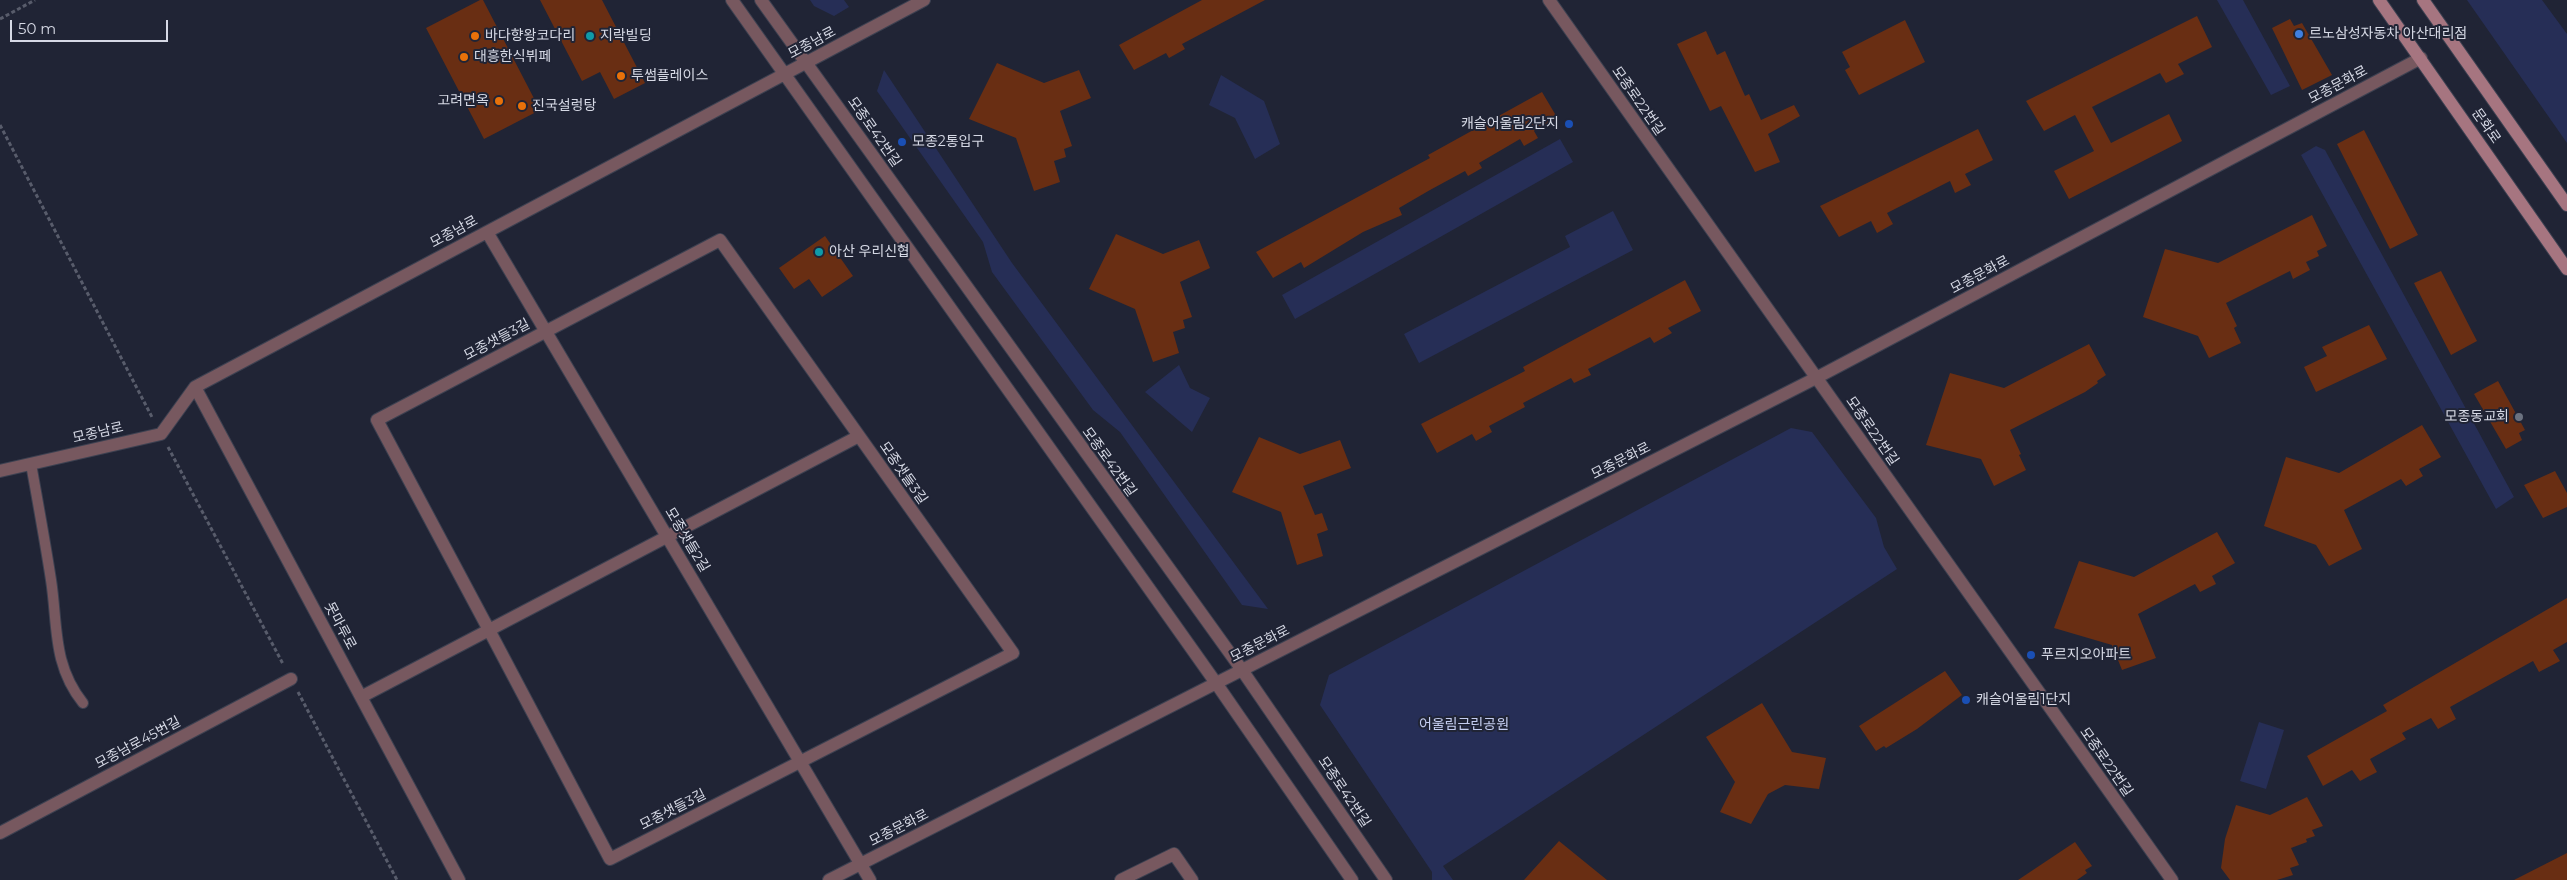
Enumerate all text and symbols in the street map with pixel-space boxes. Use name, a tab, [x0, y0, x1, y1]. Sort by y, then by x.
scale bar	[12, 10, 170, 42]
text: 50 m	[18, 19, 56, 38]
street label: 모종남로	[785, 23, 839, 63]
place label: 르노삼성자동차 아산대리점	[2309, 26, 2467, 42]
place label: 바다향왕코다리	[485, 28, 575, 44]
place label: 지락빌딩	[600, 28, 652, 44]
marker: 르노삼성자동차 아산대리점	[2293, 28, 2305, 40]
marker: 바다향왕코다리	[469, 30, 481, 42]
marker: 지락빌딩	[584, 30, 596, 42]
place label: 대흥한식뷔페	[474, 49, 551, 65]
marker: 대흥한식뷔페	[458, 51, 470, 63]
street label: 모종문화로	[2306, 62, 2370, 108]
street label: 모종로22번길	[1608, 63, 1668, 139]
place label: 투썸플레이스	[631, 68, 708, 84]
marker: 투썸플레이스	[615, 70, 627, 82]
place label: 고려면옥	[437, 93, 489, 109]
street label: 모종로42번길	[844, 94, 904, 170]
marker: 고려면옥	[493, 95, 505, 107]
place label: 진국설렁탕	[532, 98, 596, 114]
marker: 진국설렁탕	[516, 100, 528, 112]
street label: 문화로	[2468, 105, 2504, 147]
place label: 캐슬어울림2단지	[1461, 116, 1559, 132]
marker: 캐슬어울림2단지	[1563, 118, 1575, 130]
place label: 모종2통입구	[912, 134, 984, 150]
marker: 모종2통입구	[896, 136, 908, 148]
street label: 모종남로	[427, 212, 481, 252]
place label: 아산 우리신협	[829, 244, 910, 260]
marker: 아산 우리신협	[813, 246, 825, 258]
street label: 모종문화로	[1948, 252, 2012, 298]
street label: 모종샛들3길	[461, 316, 533, 364]
street label: 모종로22번길	[1842, 393, 1902, 469]
place label: 모종동교회	[2445, 409, 2509, 425]
marker: 모종동교회	[2513, 411, 2525, 423]
street label: 모종남로	[71, 419, 125, 447]
street label: 모종로42번길	[1078, 424, 1140, 500]
street label: 모종샛들3길	[875, 439, 931, 507]
street label: 모종문화로	[1588, 439, 1654, 483]
street label: 모종샛들2길	[661, 505, 713, 575]
street label: 못마루로	[320, 599, 360, 653]
street label: 모종문화로	[1227, 622, 1293, 666]
place label: 푸르지오아파트	[2041, 647, 2131, 663]
marker: 푸르지오아파트	[2025, 649, 2037, 661]
place label: 캐슬어울림1단지	[1976, 692, 2071, 708]
marker: 캐슬어울림1단지	[1960, 694, 1972, 706]
street label: 모종남로45번길	[92, 713, 184, 773]
park label: 어울림근린공원	[1419, 717, 1509, 733]
street label: 모종로22번길	[2076, 724, 2136, 800]
street label: 모종로42번길	[1314, 753, 1374, 831]
street label: 모종샛들3길	[637, 786, 709, 834]
street label: 모종문화로	[866, 806, 932, 850]

